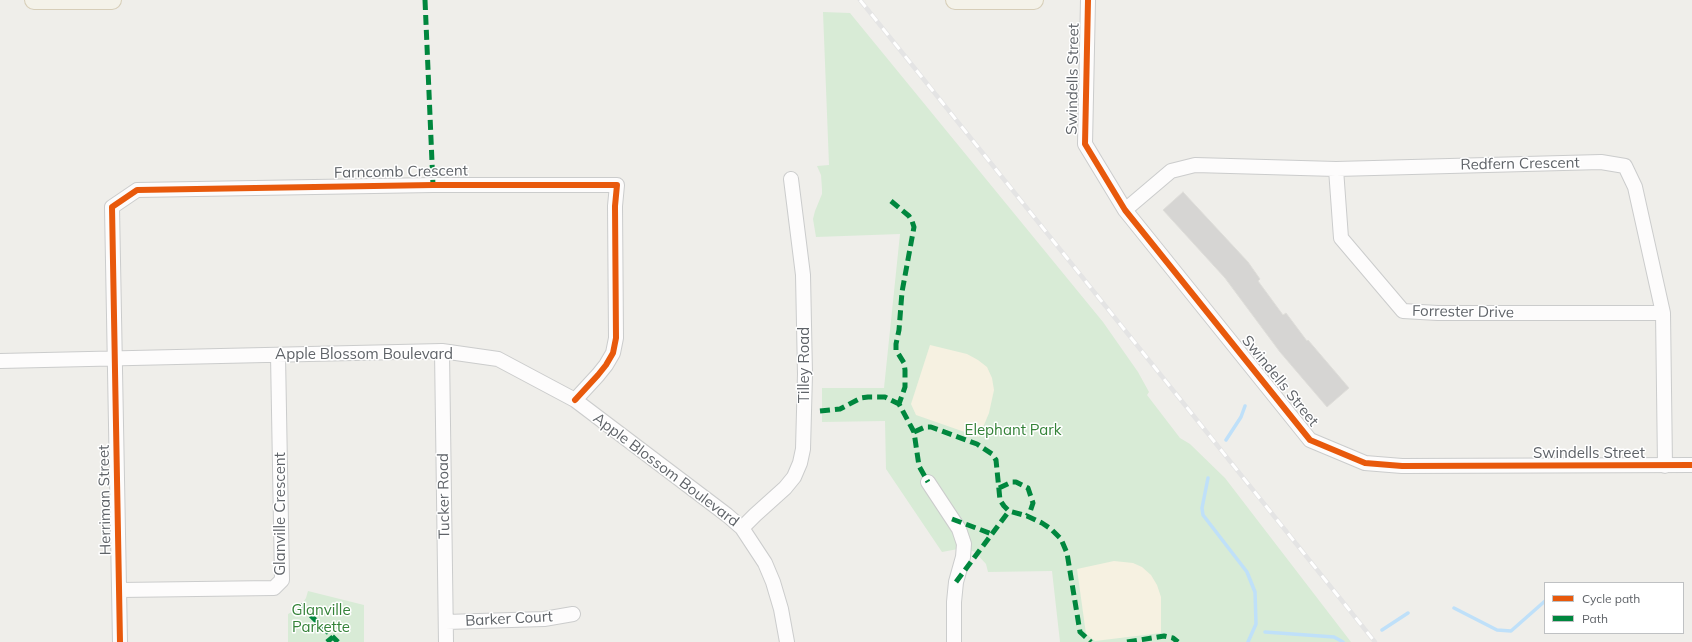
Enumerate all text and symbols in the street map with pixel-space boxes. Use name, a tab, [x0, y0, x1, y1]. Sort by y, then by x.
street label: Swindells Street	[1063, 23, 1083, 135]
street label: Redfern Crescent	[1460, 154, 1580, 174]
street label: Farncomb Crescent	[334, 162, 468, 182]
street label: Forrester Drive	[1412, 302, 1514, 322]
street label: Tilley Road	[795, 327, 813, 403]
street label: Swindells Street	[1238, 332, 1322, 430]
street label: Apple Blossom Boulevard	[275, 345, 453, 363]
street label: Apple Blossom Boulevard	[590, 409, 742, 531]
park label: Elephant Park	[965, 421, 1061, 439]
street label: Swindells Street	[1533, 444, 1645, 462]
street label: Herriman Street	[95, 445, 115, 555]
street label: Glanville Crescent	[271, 452, 289, 576]
street label: Tucker Road	[434, 453, 454, 539]
legend	[1544, 582, 1684, 634]
text: Cycle path	[1582, 591, 1640, 606]
park label: Glanville Parkette	[291, 601, 351, 636]
street label: Barker Court	[465, 608, 553, 630]
text: Path	[1582, 611, 1608, 626]

